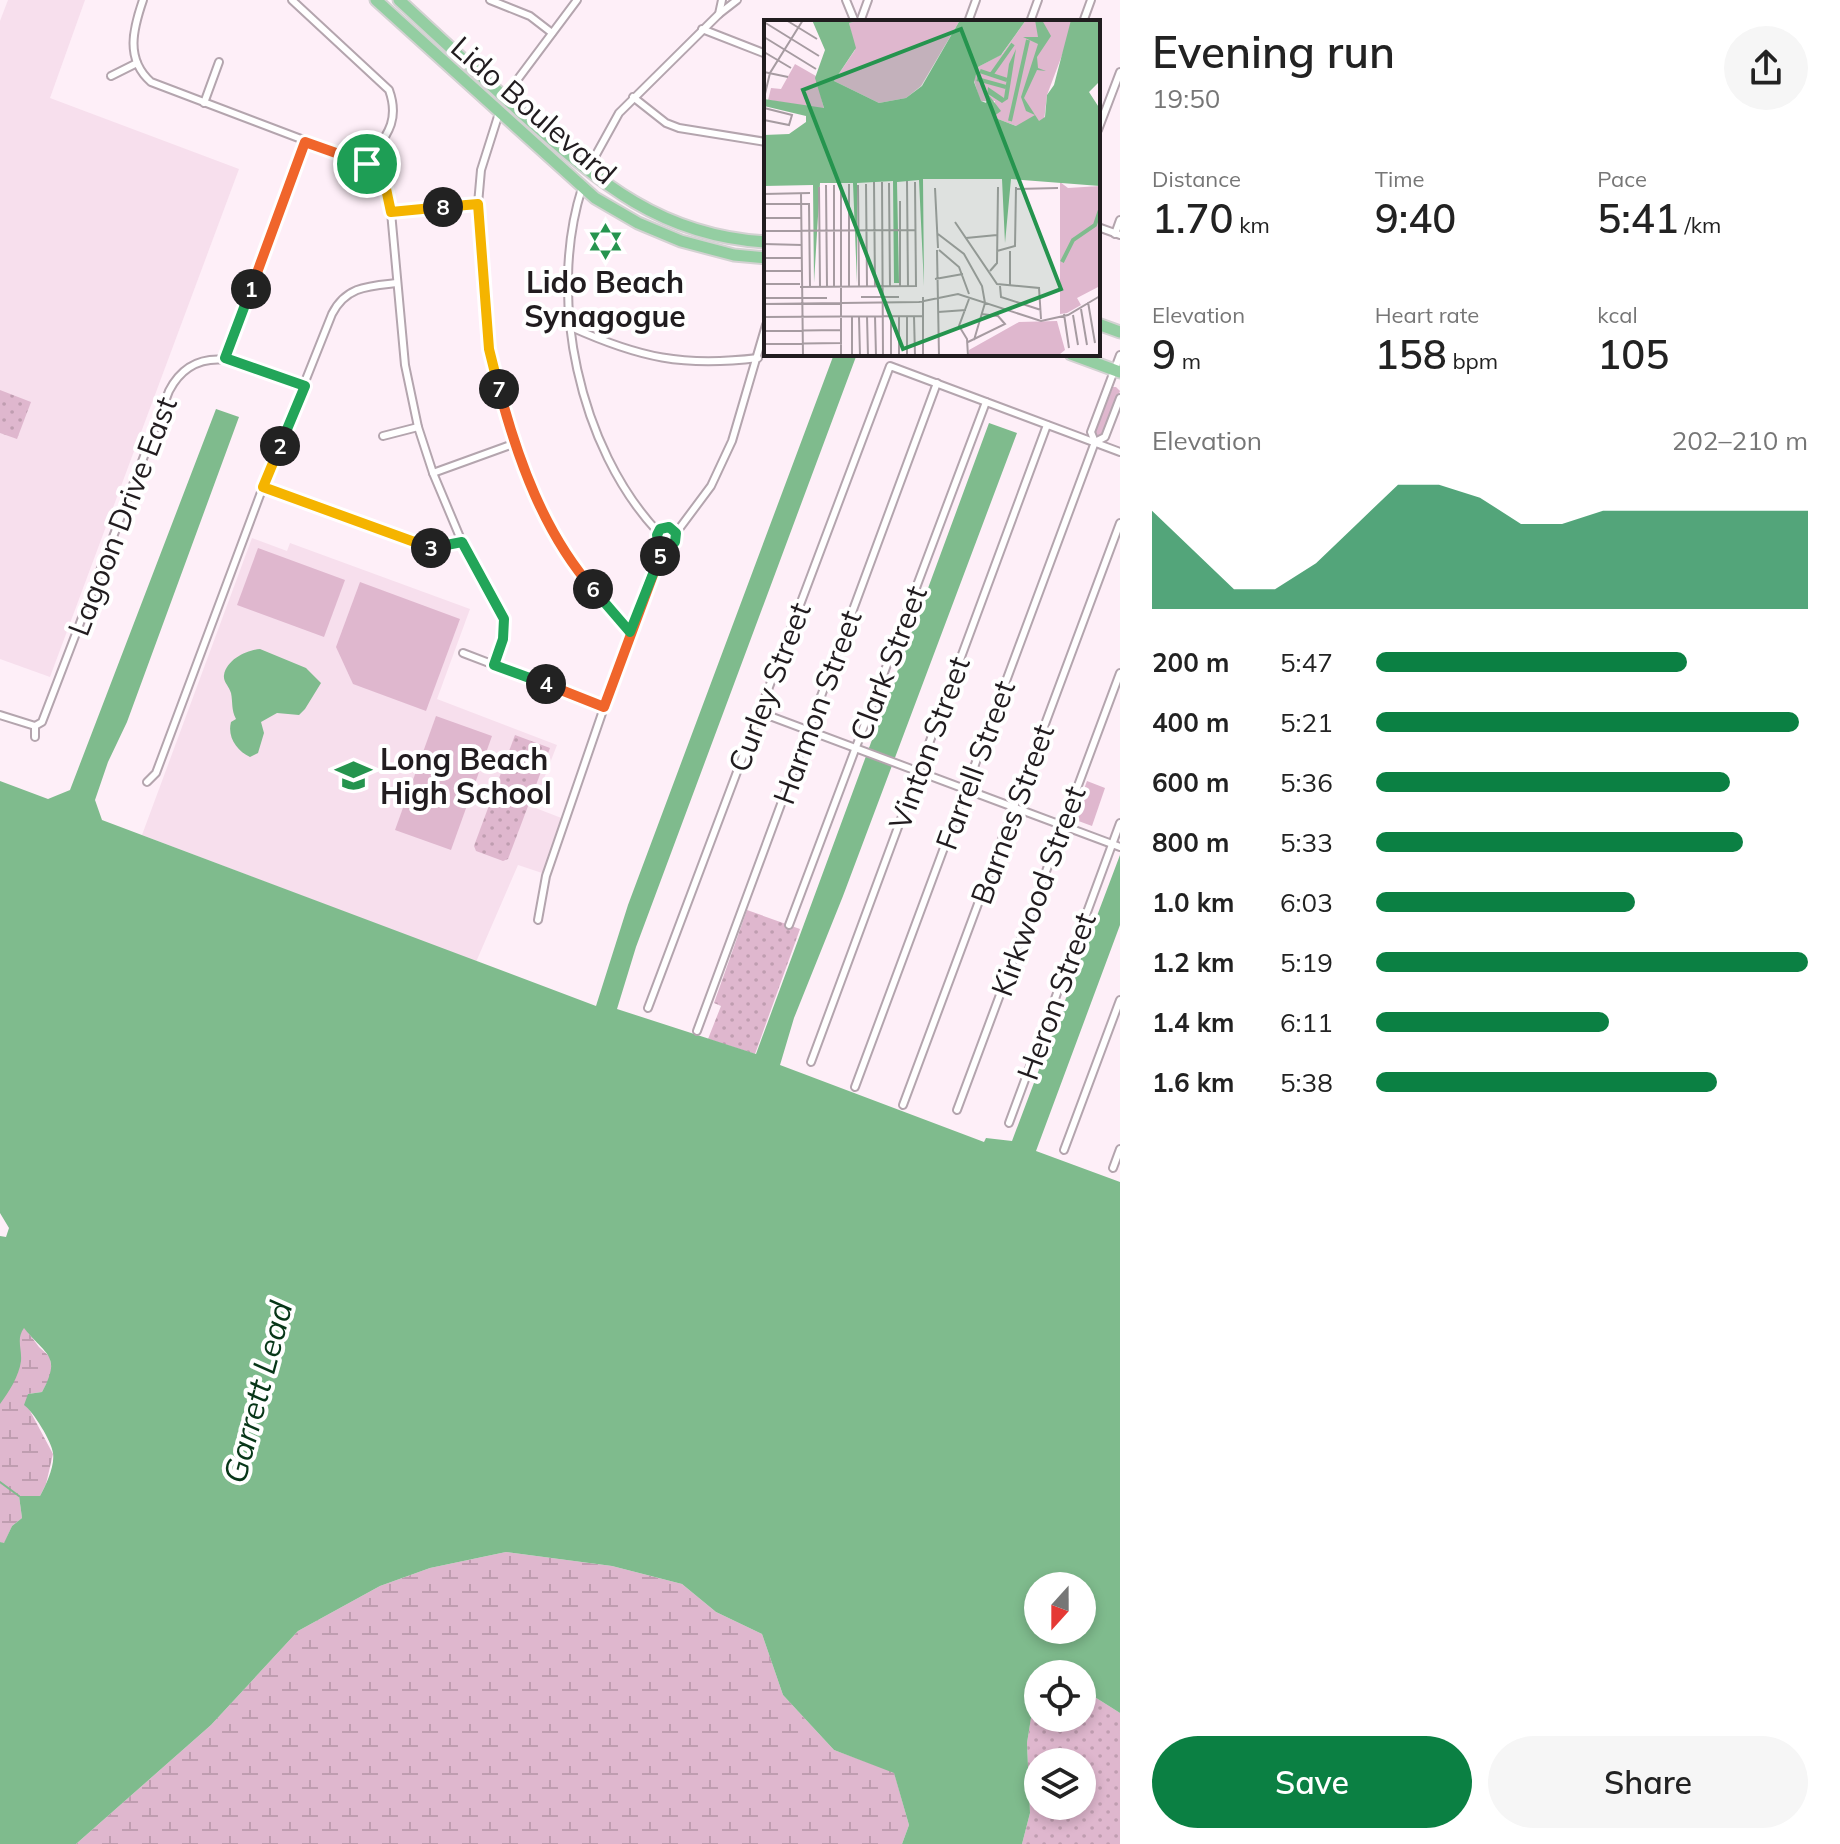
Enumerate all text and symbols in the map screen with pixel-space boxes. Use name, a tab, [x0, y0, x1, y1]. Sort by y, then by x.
inset map	[764, 20, 1100, 356]
text: Evening run	[1152, 24, 1395, 79]
button: share	[1724, 26, 1808, 110]
street label: Lido Boulevard	[443, 28, 625, 192]
text: 19:50	[1152, 82, 1220, 115]
pin	[333, 130, 401, 198]
icon: arrive	[345, 142, 389, 186]
text: Distance	[1152, 165, 1241, 193]
text: Time	[1375, 165, 1424, 193]
text: Pace	[1597, 165, 1647, 193]
pin: 8	[423, 187, 463, 227]
text: 8	[436, 193, 450, 221]
text: 1.70	[1152, 193, 1233, 243]
text: 9:40	[1375, 193, 1456, 243]
text: 5:41	[1597, 193, 1679, 243]
text: km	[1233, 211, 1270, 239]
text: /km	[1679, 211, 1721, 239]
synagogue icon: Lido Beach Synagogue	[586, 222, 624, 260]
place label: Lido Beach Synagogue	[524, 263, 686, 335]
pin: 1	[231, 269, 271, 309]
text: 1	[244, 275, 258, 303]
text: Elevation	[1152, 301, 1245, 329]
text: Heart rate	[1375, 301, 1479, 329]
text: kcal	[1597, 301, 1638, 329]
text: 9	[1152, 329, 1176, 379]
text: 158	[1375, 329, 1447, 379]
text: 105	[1597, 329, 1669, 379]
text: m	[1176, 347, 1201, 375]
text: bpm	[1447, 347, 1498, 375]
pin: 7	[479, 369, 519, 409]
text: 7	[492, 375, 506, 403]
street label: Lagoon Drive East	[59, 391, 185, 641]
text: Elevation	[1152, 424, 1262, 457]
text: 202–210 m	[1672, 424, 1808, 457]
pin: 2	[260, 426, 300, 466]
text: 2	[273, 432, 287, 460]
pin: 3	[411, 528, 451, 568]
text: 3	[424, 534, 438, 562]
pin: 5	[640, 536, 680, 576]
text: 5	[653, 542, 667, 570]
pin: 6	[573, 569, 613, 609]
text: 6	[586, 575, 600, 603]
street label: Clark Street	[841, 580, 935, 746]
street label: Curley Street	[719, 597, 819, 777]
street label: Harmon Street	[764, 605, 870, 809]
text: 200 m	[1152, 646, 1229, 679]
text: 5:47	[1280, 646, 1333, 679]
street label: Vinton Street	[880, 651, 978, 835]
pin: 4	[526, 664, 566, 704]
text: 4	[539, 670, 553, 698]
street label: Farrell Street	[927, 675, 1023, 855]
text: 400 m	[1152, 706, 1229, 739]
text: 5:21	[1280, 706, 1333, 739]
street label: Barnes Street	[962, 719, 1062, 909]
place label: Long Beach High School	[380, 740, 552, 812]
school or university icon: Long Beach High School	[335, 757, 373, 795]
text: 600 m	[1152, 766, 1229, 799]
text: 5:36	[1280, 766, 1333, 799]
street label: Kirkwood Street	[982, 781, 1094, 1001]
text: 800 m	[1152, 826, 1229, 859]
text: 5:33	[1280, 826, 1333, 859]
text: 1.0 km	[1152, 886, 1235, 919]
text: 6:03	[1280, 886, 1333, 919]
street label: Heron Street	[1008, 907, 1104, 1085]
text: 1.2 km	[1152, 946, 1235, 979]
text: 5:19	[1280, 946, 1333, 979]
text: 1.4 km	[1152, 1006, 1235, 1039]
text: 6:11	[1280, 1006, 1333, 1039]
text: 1.6 km	[1152, 1066, 1235, 1099]
text: 5:38	[1280, 1066, 1333, 1099]
water label: Garrett Lead	[214, 1296, 301, 1487]
north arrow	[1024, 1572, 1096, 1644]
map controls	[1024, 1572, 1096, 1820]
button: locate	[1024, 1660, 1096, 1732]
button: Save	[1152, 1736, 1472, 1828]
button: Share	[1488, 1736, 1808, 1828]
button: layers	[1024, 1748, 1096, 1820]

